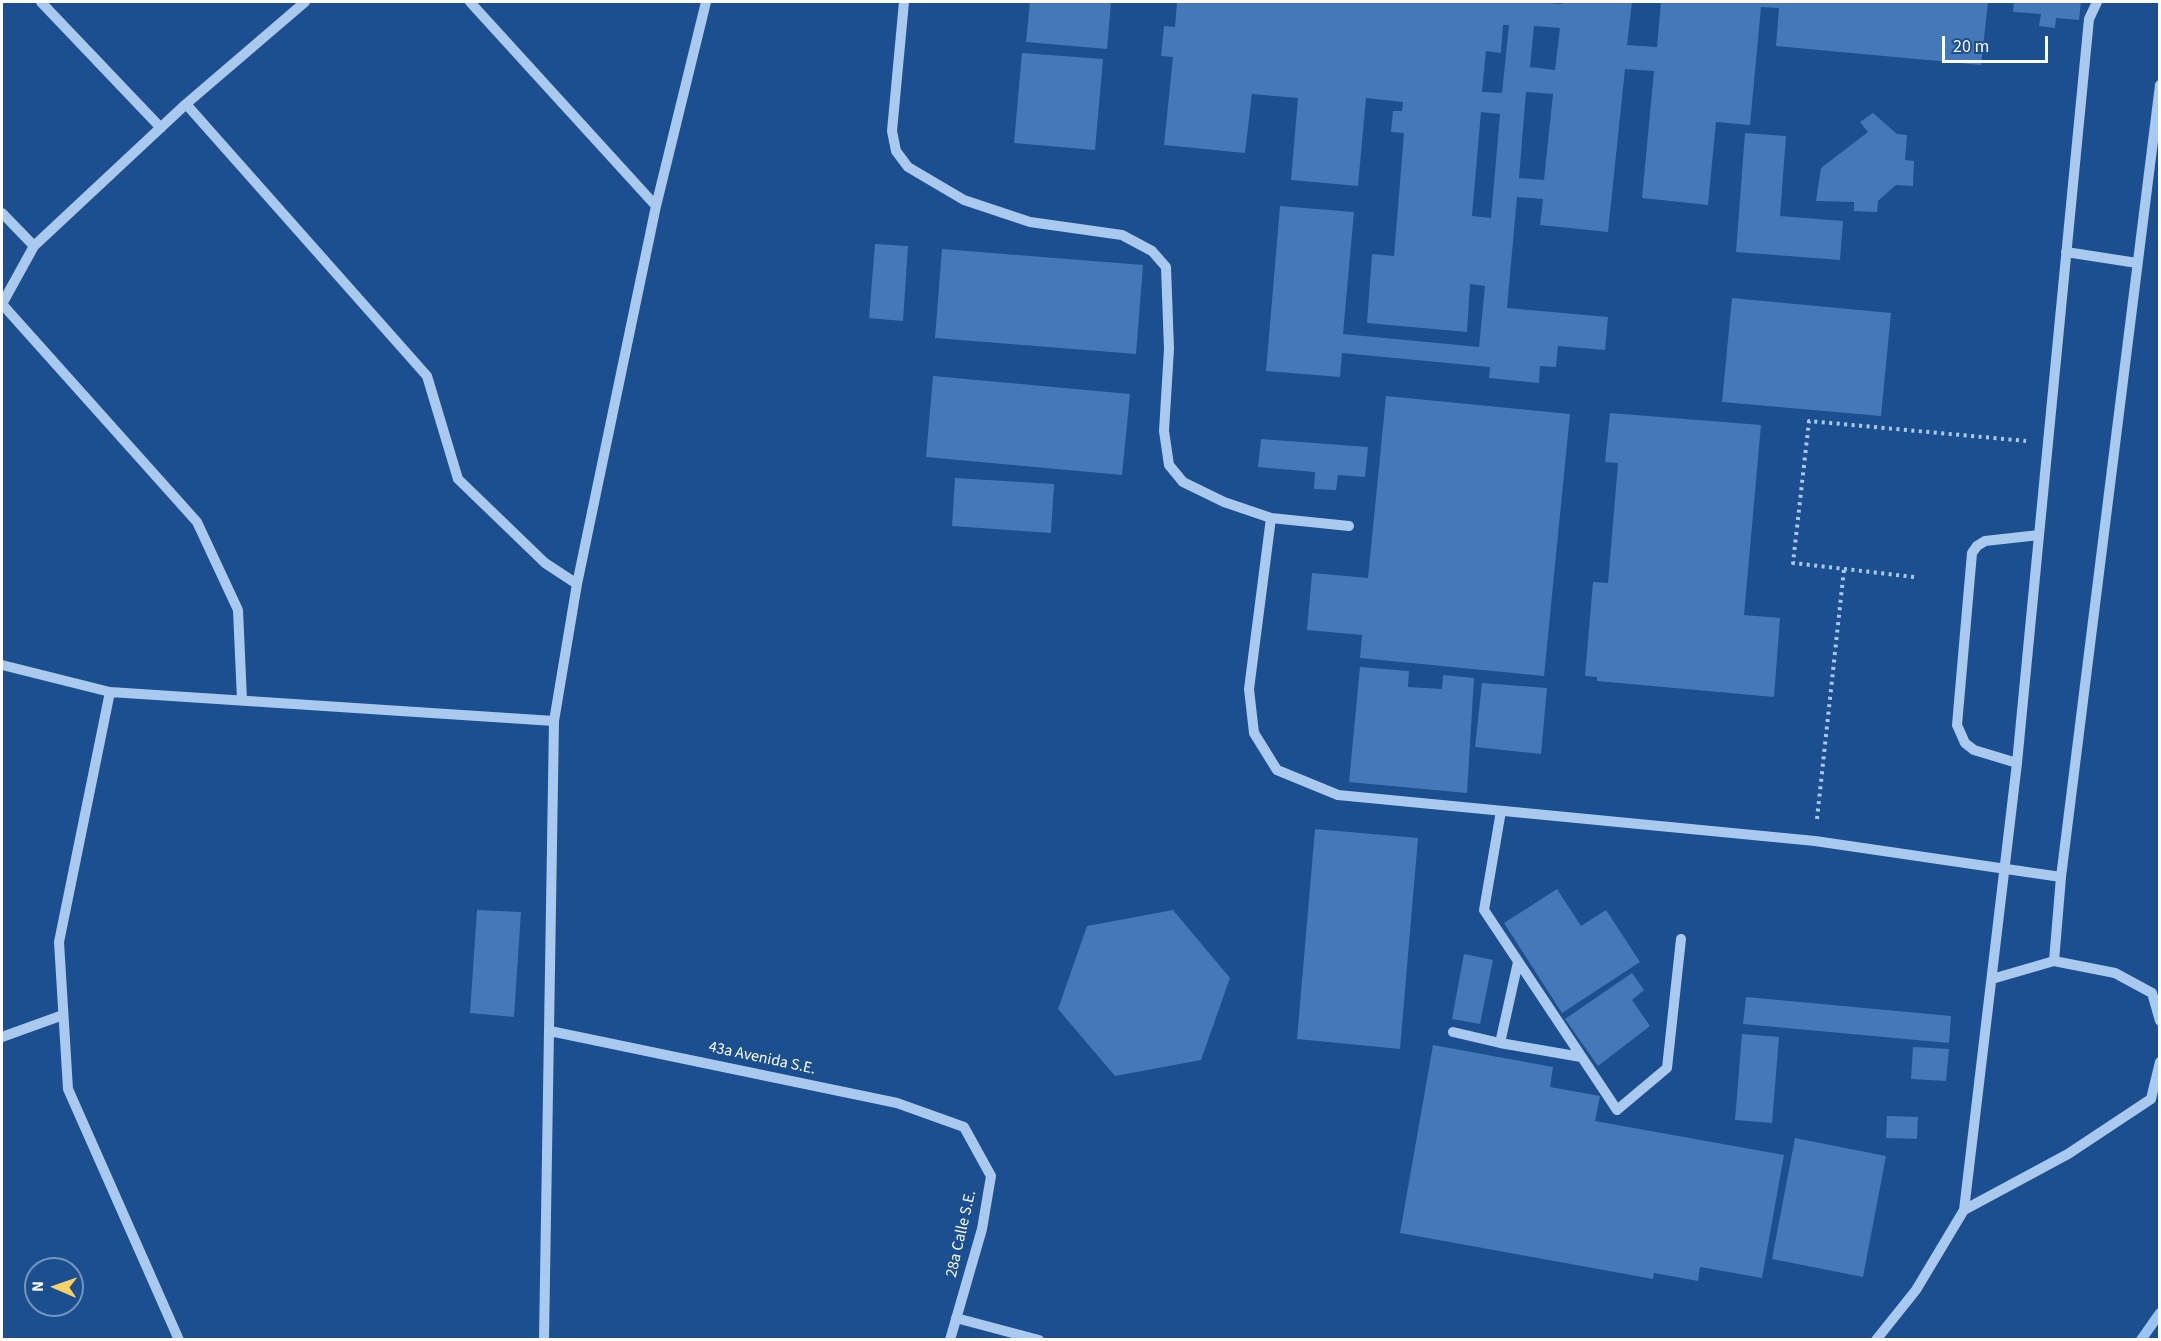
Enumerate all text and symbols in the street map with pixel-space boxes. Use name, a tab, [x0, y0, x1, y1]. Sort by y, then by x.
scale bar	[1945, 24, 2052, 62]
text: 20 m	[1953, 34, 1989, 59]
street label: 43a Avenida S.E.	[707, 1038, 817, 1080]
street label: 28a Calle S.E.	[943, 1189, 981, 1279]
north arrow	[24, 1257, 84, 1317]
text: N	[27, 1281, 49, 1292]

